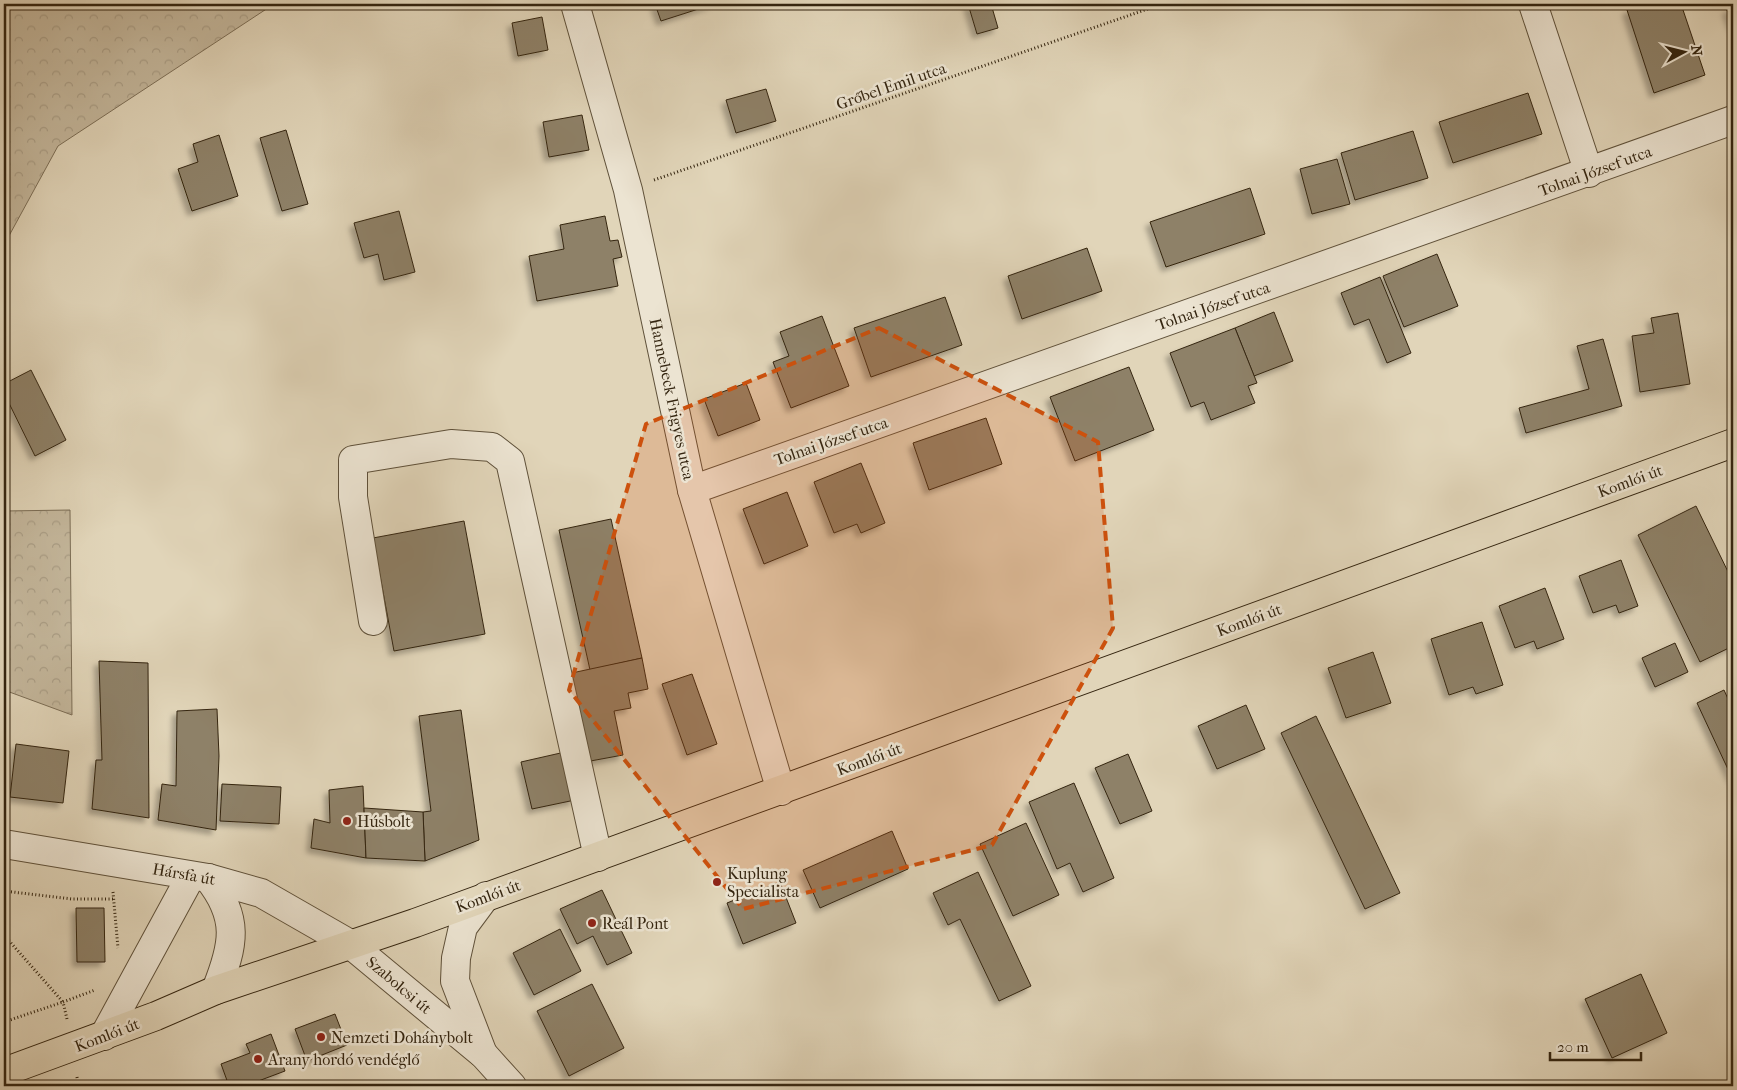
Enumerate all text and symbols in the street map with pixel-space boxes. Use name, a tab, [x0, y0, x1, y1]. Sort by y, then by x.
north arrow	[1660, 28, 1710, 78]
text: N	[1687, 44, 1706, 57]
street label: Grőbel Emil utca	[834, 58, 949, 114]
street label: Tolnai József utca	[1536, 142, 1655, 200]
street label: Tolnai József utca	[1154, 277, 1273, 334]
street label: Hannebeck Frigyes utca	[646, 316, 699, 482]
street label: Tolnai József utca	[772, 412, 891, 469]
street label: Komlói út	[1595, 460, 1665, 502]
street label: Komlói út	[1214, 599, 1284, 641]
street label: Komlói út	[834, 738, 904, 780]
place label: Húsbolt	[357, 812, 411, 831]
marker: Húsbolt	[341, 815, 353, 827]
street label: Hársfa út	[151, 859, 217, 889]
place label: Kuplung Specialista	[727, 864, 800, 901]
street label: Komlói út	[453, 875, 523, 917]
marker: Kuplung Specialista	[711, 876, 723, 888]
place label: Reál Pont	[602, 914, 669, 933]
marker: Reál Pont	[586, 917, 598, 929]
street label: Szabolcsi út	[363, 952, 436, 1018]
street label: Komlói út	[72, 1014, 142, 1056]
place label: Nemzeti Dohánybolt	[331, 1028, 473, 1047]
scale bar	[1550, 1030, 1641, 1062]
marker: Nemzeti Dohánybolt	[315, 1031, 327, 1043]
text: 20 m	[1557, 1038, 1589, 1056]
place label: Arany hordó vendéglő	[267, 1050, 420, 1069]
marker: Arany hordó vendéglő	[252, 1053, 264, 1065]

